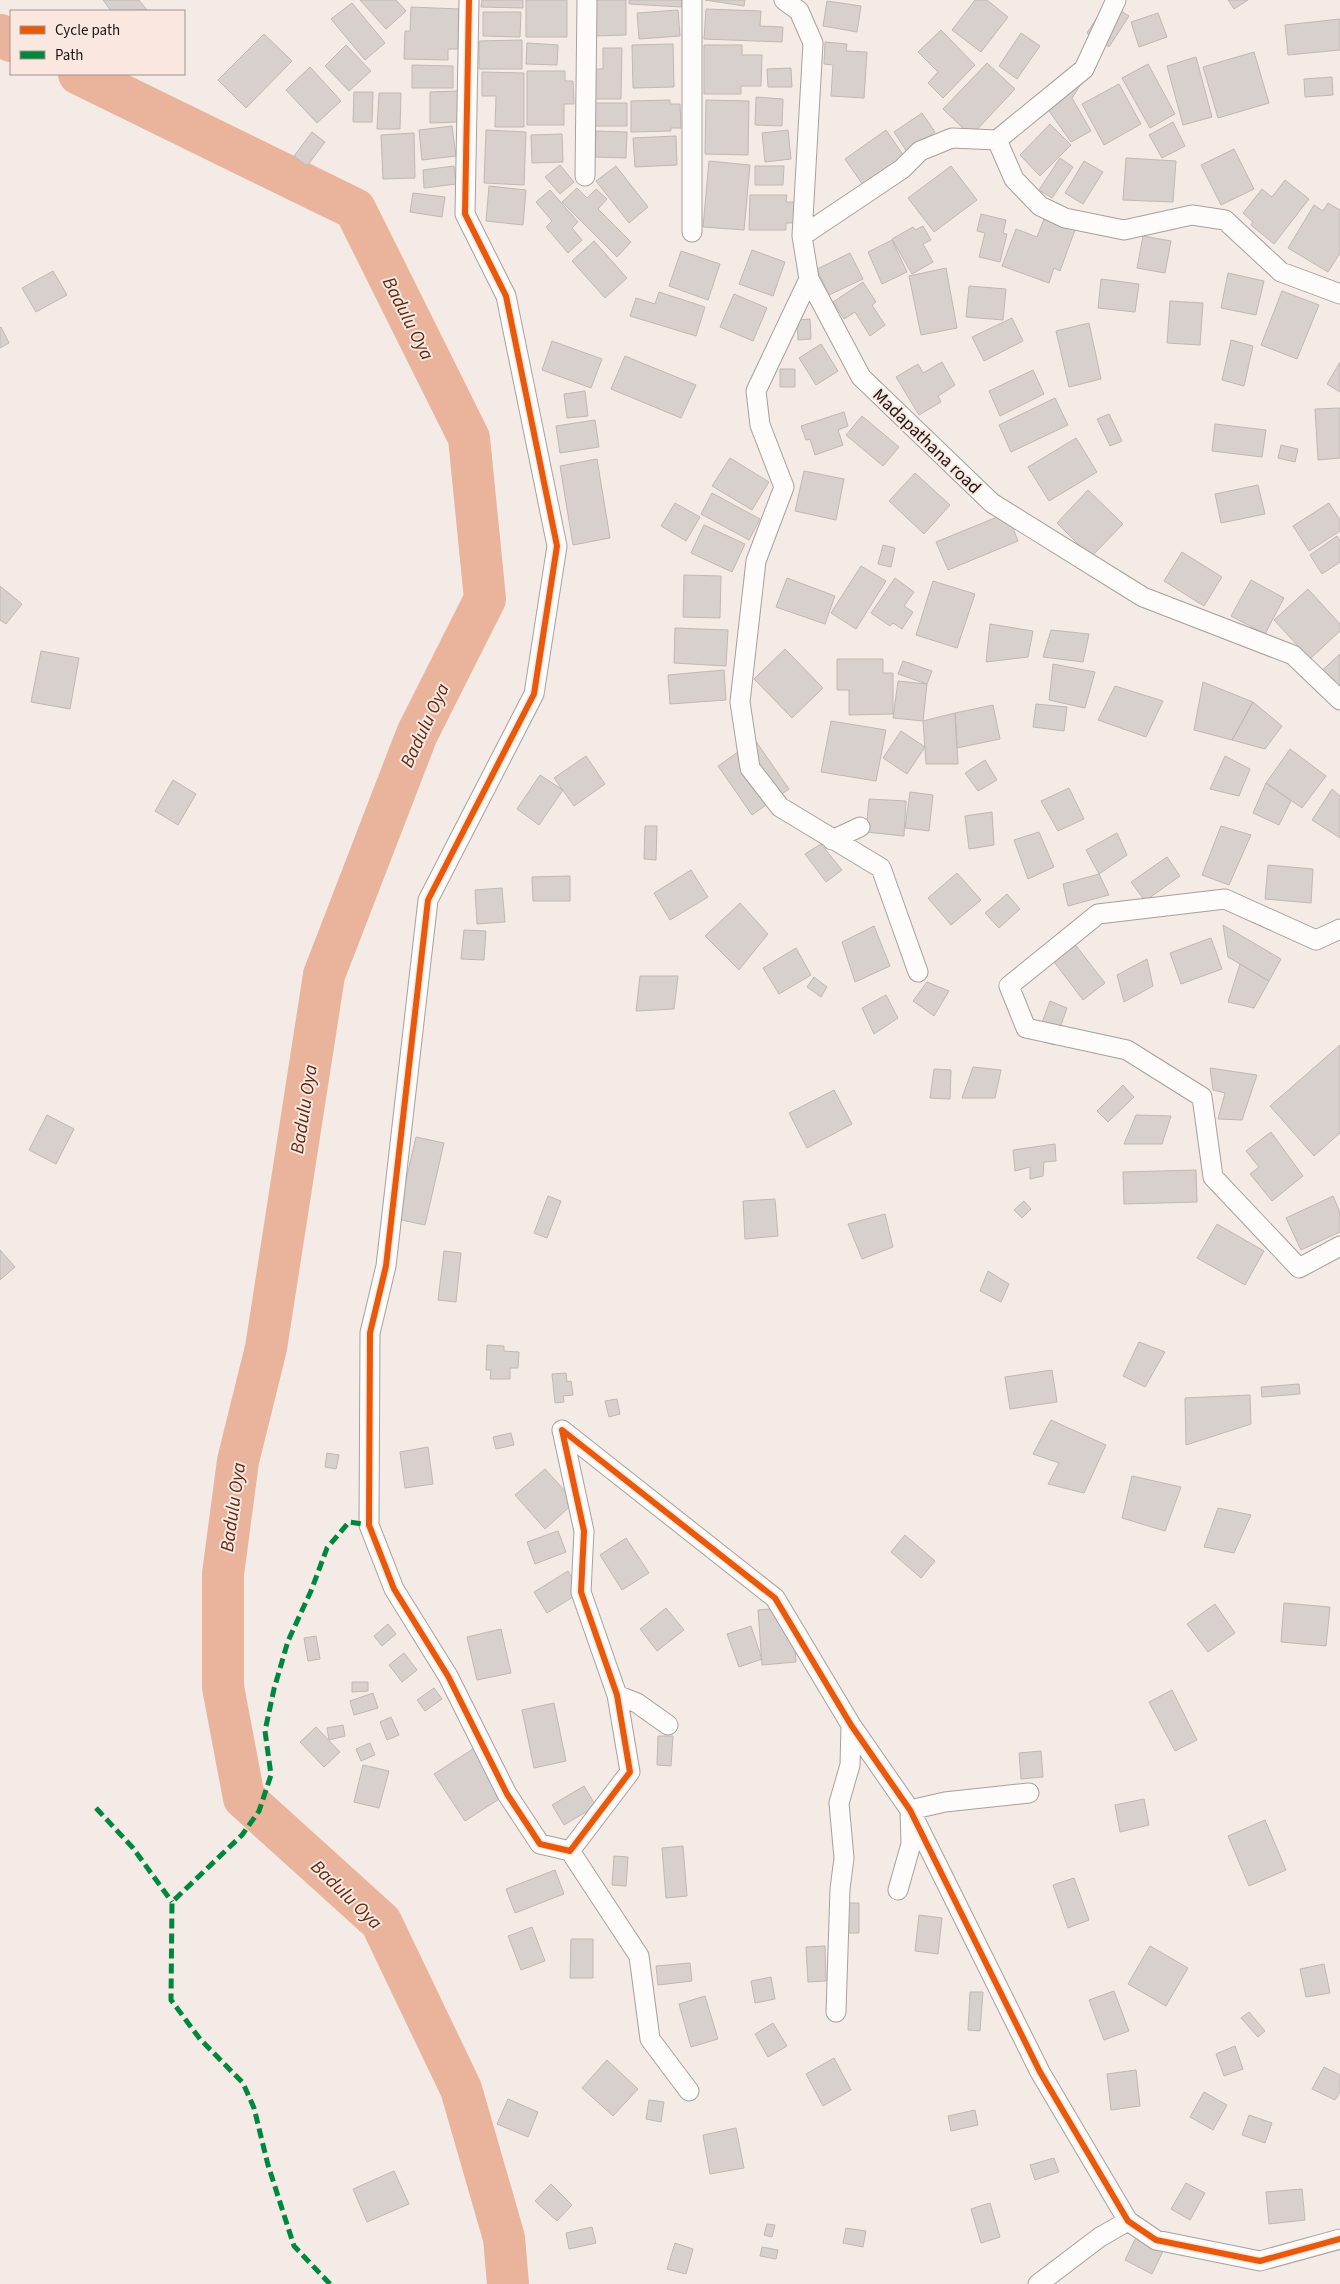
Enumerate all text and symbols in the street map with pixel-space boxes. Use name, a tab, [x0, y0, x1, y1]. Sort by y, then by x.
legend	[10, 10, 185, 75]
text: Cycle path	[55, 20, 120, 41]
text: Path	[55, 45, 83, 66]
water label: Badulu Oya	[375, 272, 440, 365]
street label: Madapathana road	[867, 383, 986, 500]
water label: Badulu Oya	[394, 679, 457, 772]
water label: Badulu Oya	[284, 1063, 325, 1156]
water label: Badulu Oya	[214, 1461, 253, 1554]
water label: Badulu Oya	[304, 1854, 388, 1936]

